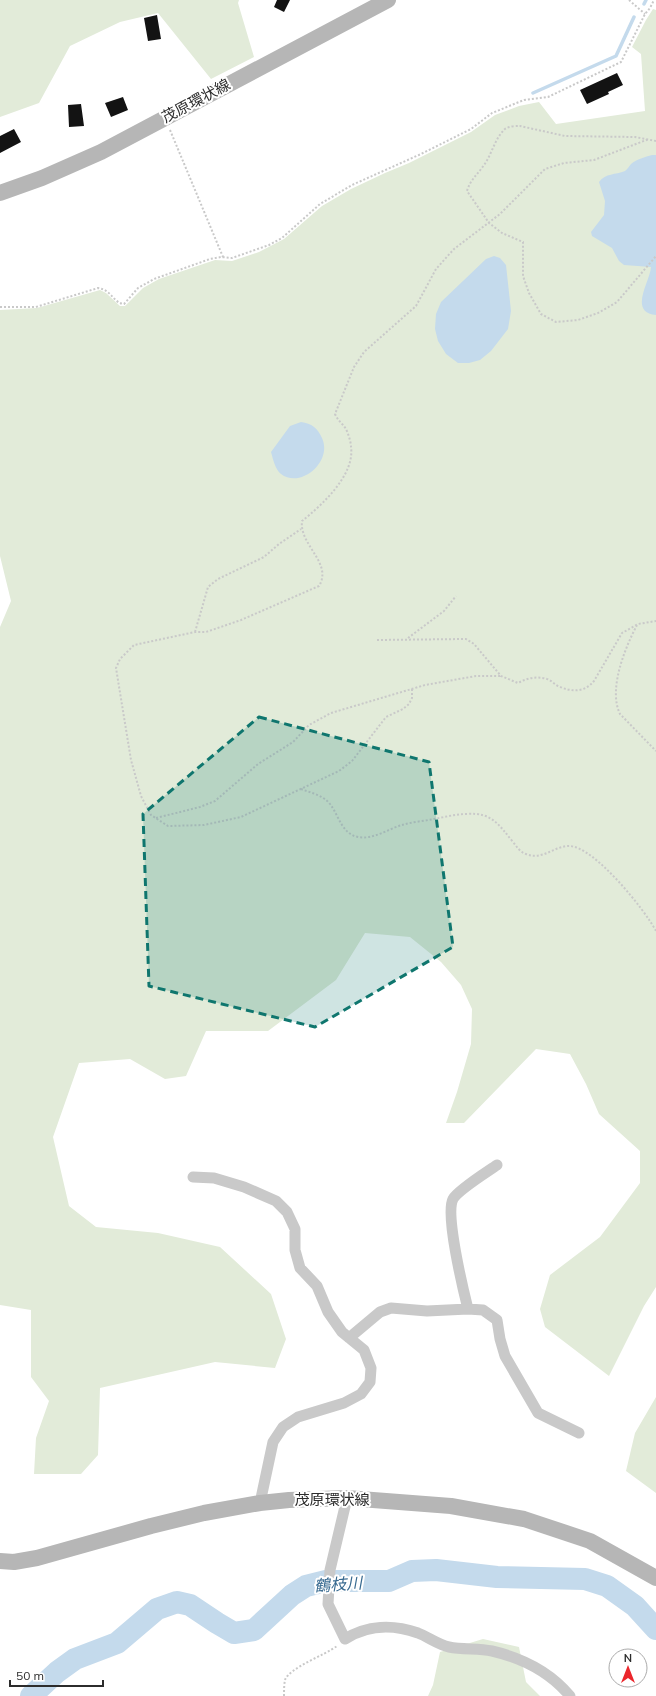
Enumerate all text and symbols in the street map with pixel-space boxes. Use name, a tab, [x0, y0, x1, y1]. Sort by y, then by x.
street label: 茂原環状線	[158, 75, 233, 127]
street label: 茂原環状線	[294, 1490, 370, 1509]
water label: 鶴枝川	[313, 1572, 365, 1596]
north arrow	[608, 1648, 648, 1688]
text: N	[624, 1651, 632, 1665]
scale bar	[10, 1662, 103, 1688]
text: 50 m	[16, 1668, 44, 1683]

